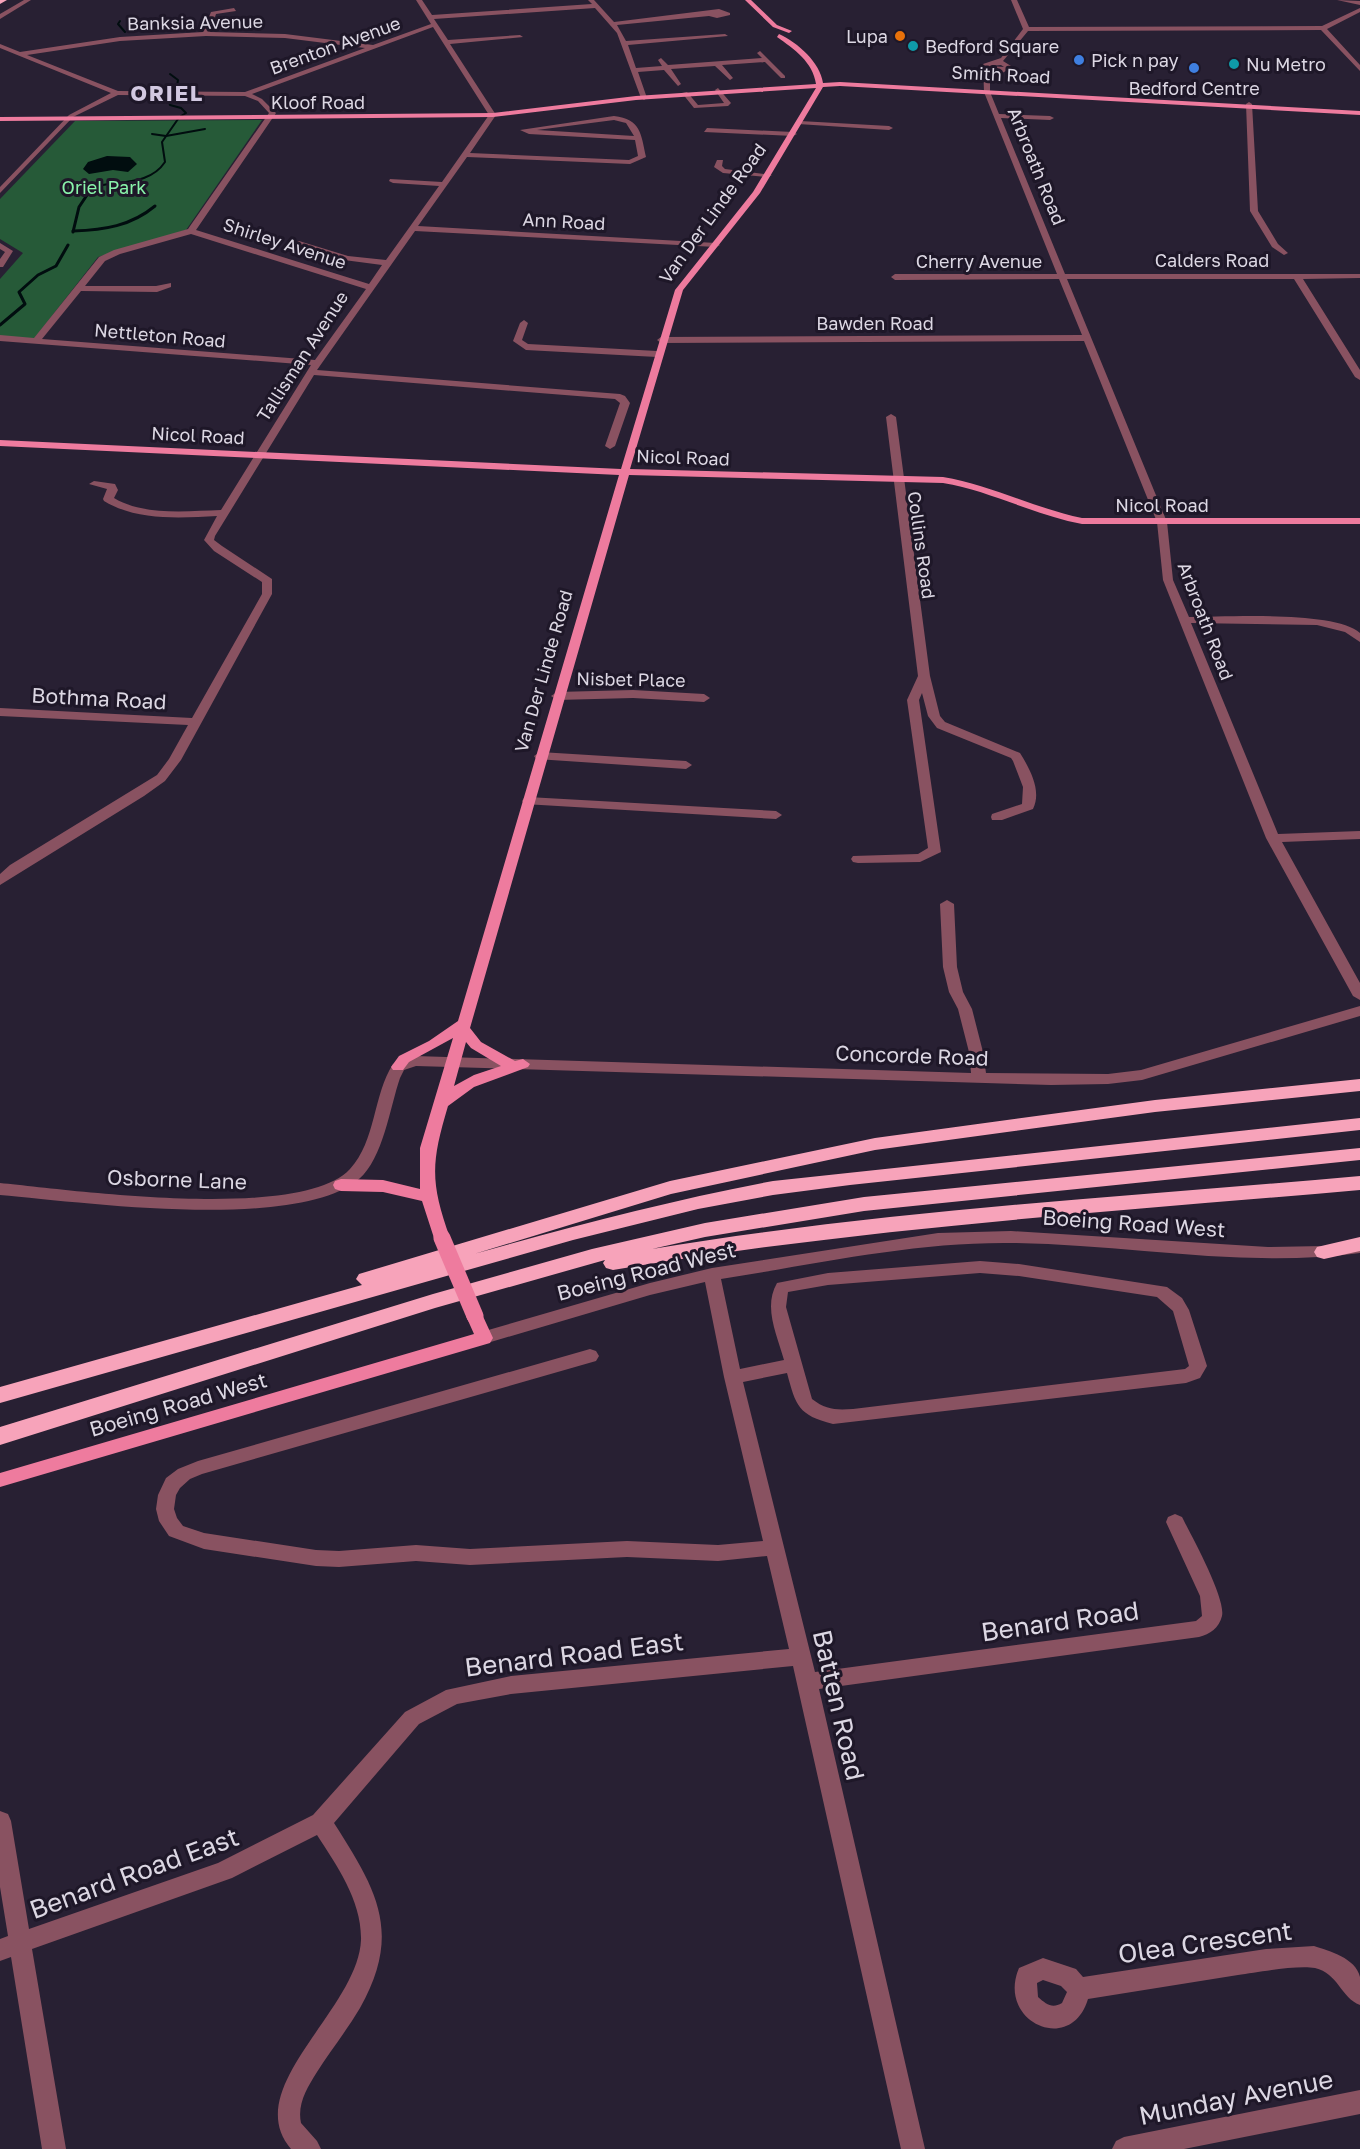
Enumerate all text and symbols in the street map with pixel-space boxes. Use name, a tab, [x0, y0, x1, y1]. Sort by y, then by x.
street label: Banksia Avenue	[127, 10, 263, 34]
street label: Brenton Avenue	[267, 11, 403, 79]
place label: Lupa	[846, 25, 888, 47]
marker: Lupa	[893, 29, 907, 43]
place label: Bedford Square	[925, 35, 1059, 57]
marker: Bedford Square	[906, 39, 920, 53]
place label: Pick n pay	[1091, 49, 1179, 71]
marker: Pick n pay	[1072, 53, 1086, 67]
place label: Nu Metro	[1246, 53, 1326, 75]
marker: Nu Metro	[1227, 57, 1241, 71]
street label: Smith Road	[951, 60, 1051, 88]
marker: Bedford Centre	[1187, 61, 1201, 75]
place label: Bedford Centre	[1128, 77, 1260, 99]
district label: ORIEL	[130, 79, 204, 106]
street label: Kloof Road	[271, 91, 365, 113]
street label: Arbroath Road	[1003, 104, 1071, 228]
street label: Van Der Linde Road	[654, 139, 770, 287]
park label: Oriel Park	[62, 176, 146, 198]
street label: Ann Road	[522, 208, 606, 234]
street label: Shirley Avenue	[221, 213, 349, 273]
street label: Calders Road	[1155, 249, 1269, 271]
street label: Cherry Avenue	[916, 250, 1042, 272]
street label: Tallisman Avenue	[252, 287, 352, 425]
street label: Bawden Road	[816, 312, 934, 334]
street label: Nettleton Road	[93, 318, 227, 352]
street label: Nicol Road	[151, 422, 245, 448]
street label: Nicol Road	[636, 444, 730, 470]
street label: Collins Road	[904, 490, 940, 600]
street label: Nicol Road	[1115, 494, 1209, 516]
street label: Arbroath Road	[1173, 559, 1239, 683]
street label: Van Der Linde Road	[509, 587, 577, 755]
street label: Nisbet Place	[576, 667, 686, 691]
street label: Bothma Road	[31, 681, 167, 715]
street label: Concorde Road	[835, 1039, 989, 1071]
street label: Osborne Lane	[107, 1164, 247, 1194]
street label: Boeing Road West	[1042, 1204, 1226, 1242]
street label: Boeing Road West	[554, 1236, 738, 1306]
street label: Boeing Road West	[86, 1366, 270, 1442]
street label: Benard Road	[979, 1595, 1141, 1647]
street label: Benard Road East	[463, 1625, 685, 1683]
street label: Batten Road	[807, 1627, 871, 1783]
street label: Benard Road East	[25, 1821, 243, 1925]
street label: Olea Crescent	[1116, 1914, 1294, 1970]
street label: Munday Avenue	[1136, 2063, 1336, 2131]

